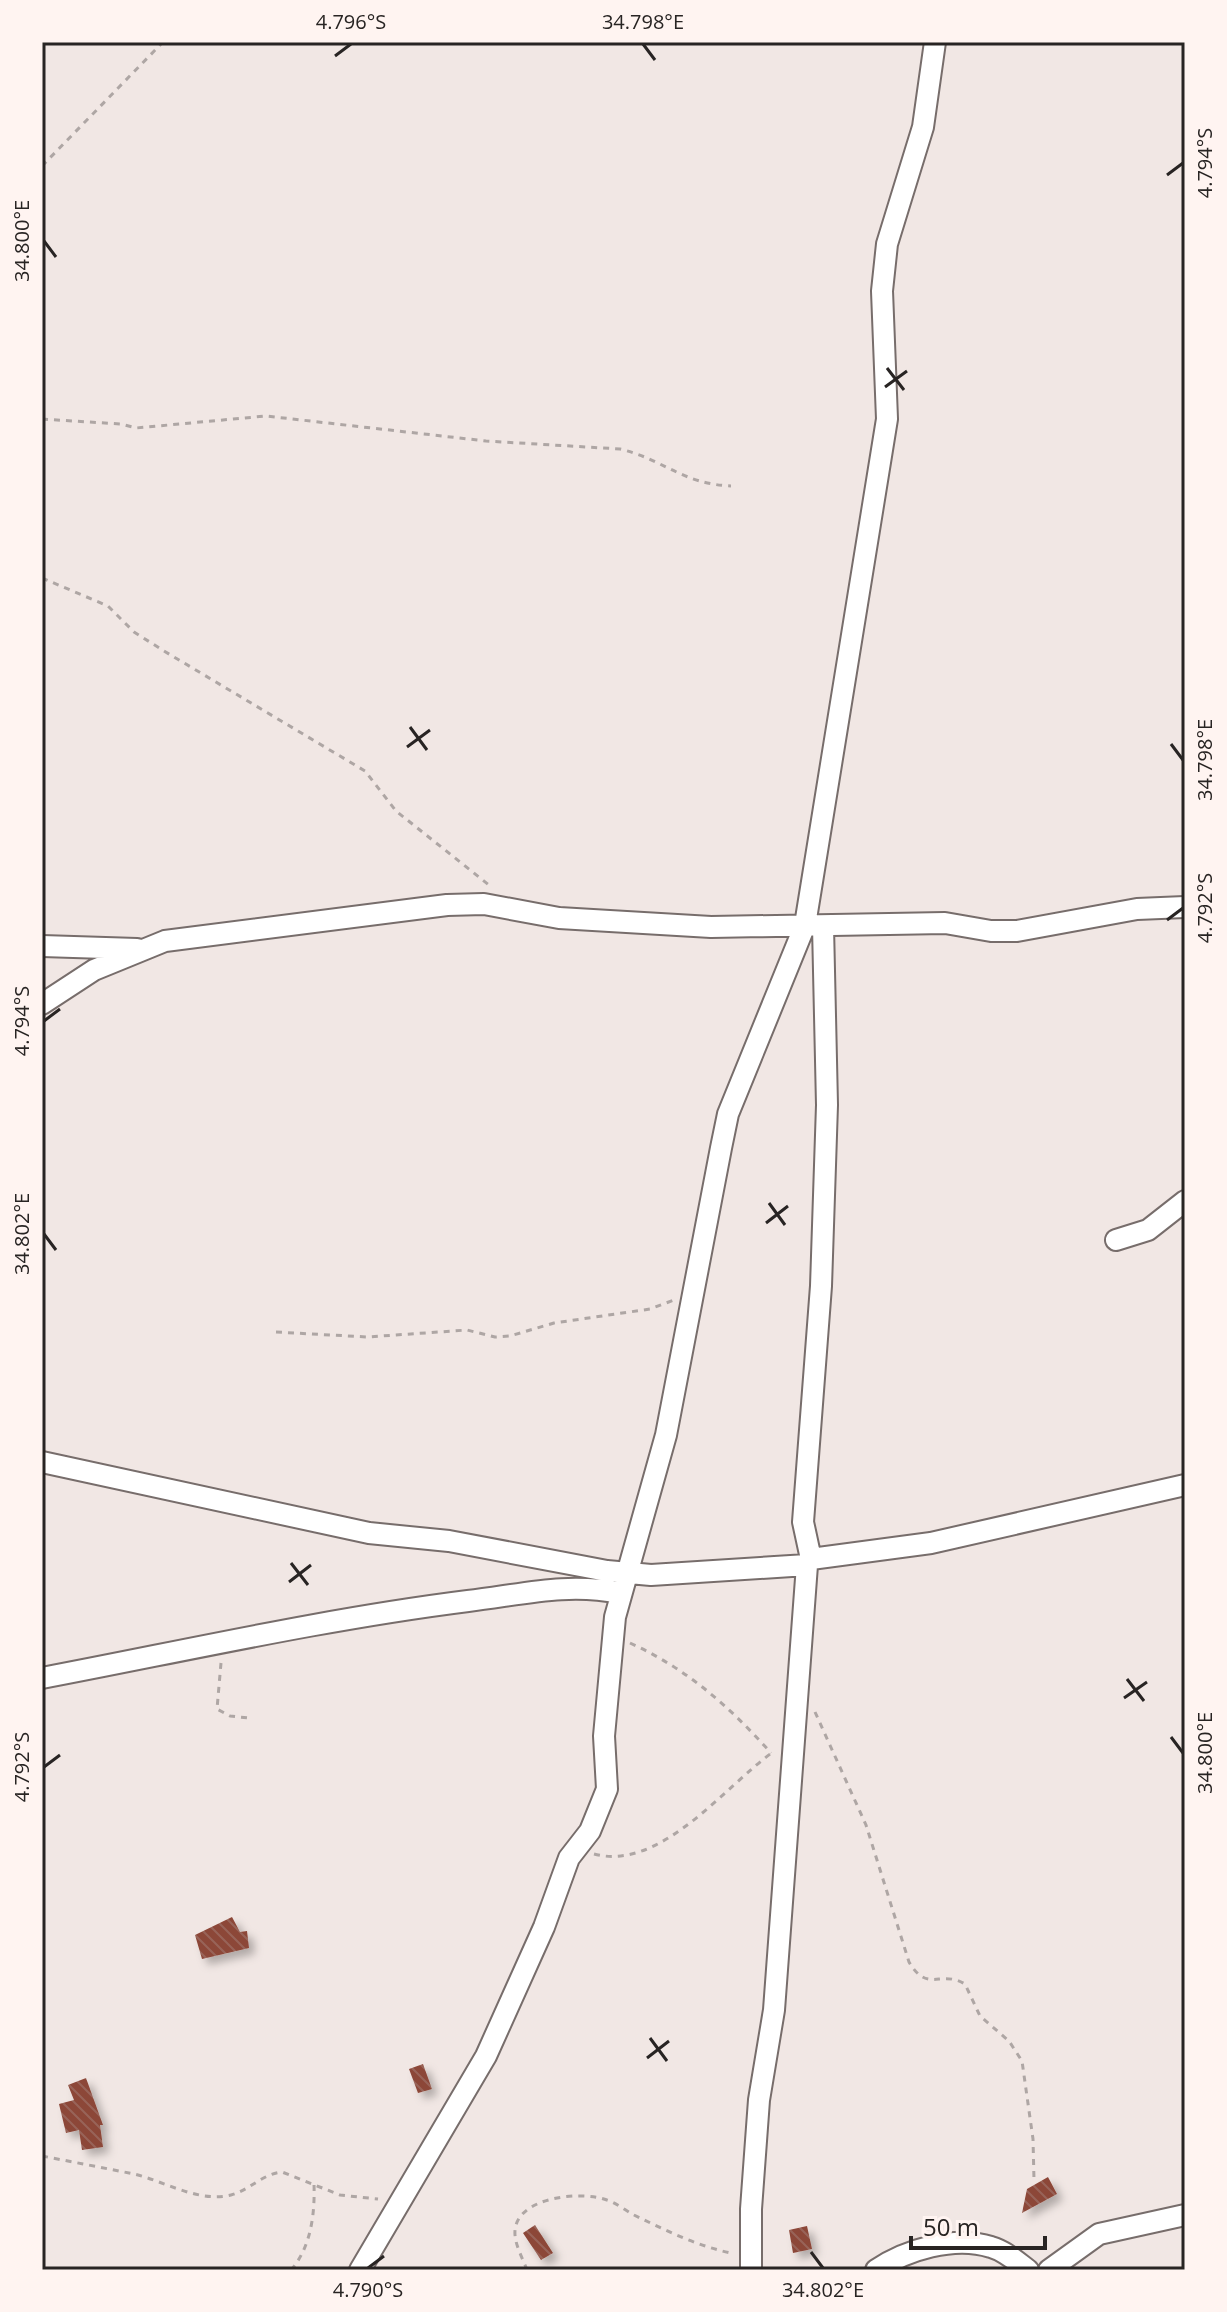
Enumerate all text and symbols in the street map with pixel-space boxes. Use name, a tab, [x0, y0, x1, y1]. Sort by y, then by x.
text: 4.796°S	[316, 8, 386, 35]
text: 34.798°E	[602, 8, 684, 35]
text: 4.794°S	[1191, 128, 1218, 198]
text: 34.800°E	[8, 200, 35, 282]
text: 34.798°E	[1191, 719, 1218, 801]
text: 4.792°S	[1191, 873, 1218, 943]
text: 4.794°S	[8, 986, 35, 1056]
text: 34.802°E	[8, 1193, 35, 1275]
text: 34.800°E	[1191, 1712, 1218, 1794]
text: 4.792°S	[8, 1732, 35, 1802]
scale bar	[911, 2200, 1045, 2250]
text: 50 m	[923, 2210, 979, 2243]
text: 4.790°S	[333, 2276, 403, 2303]
text: 34.802°E	[782, 2276, 864, 2303]

